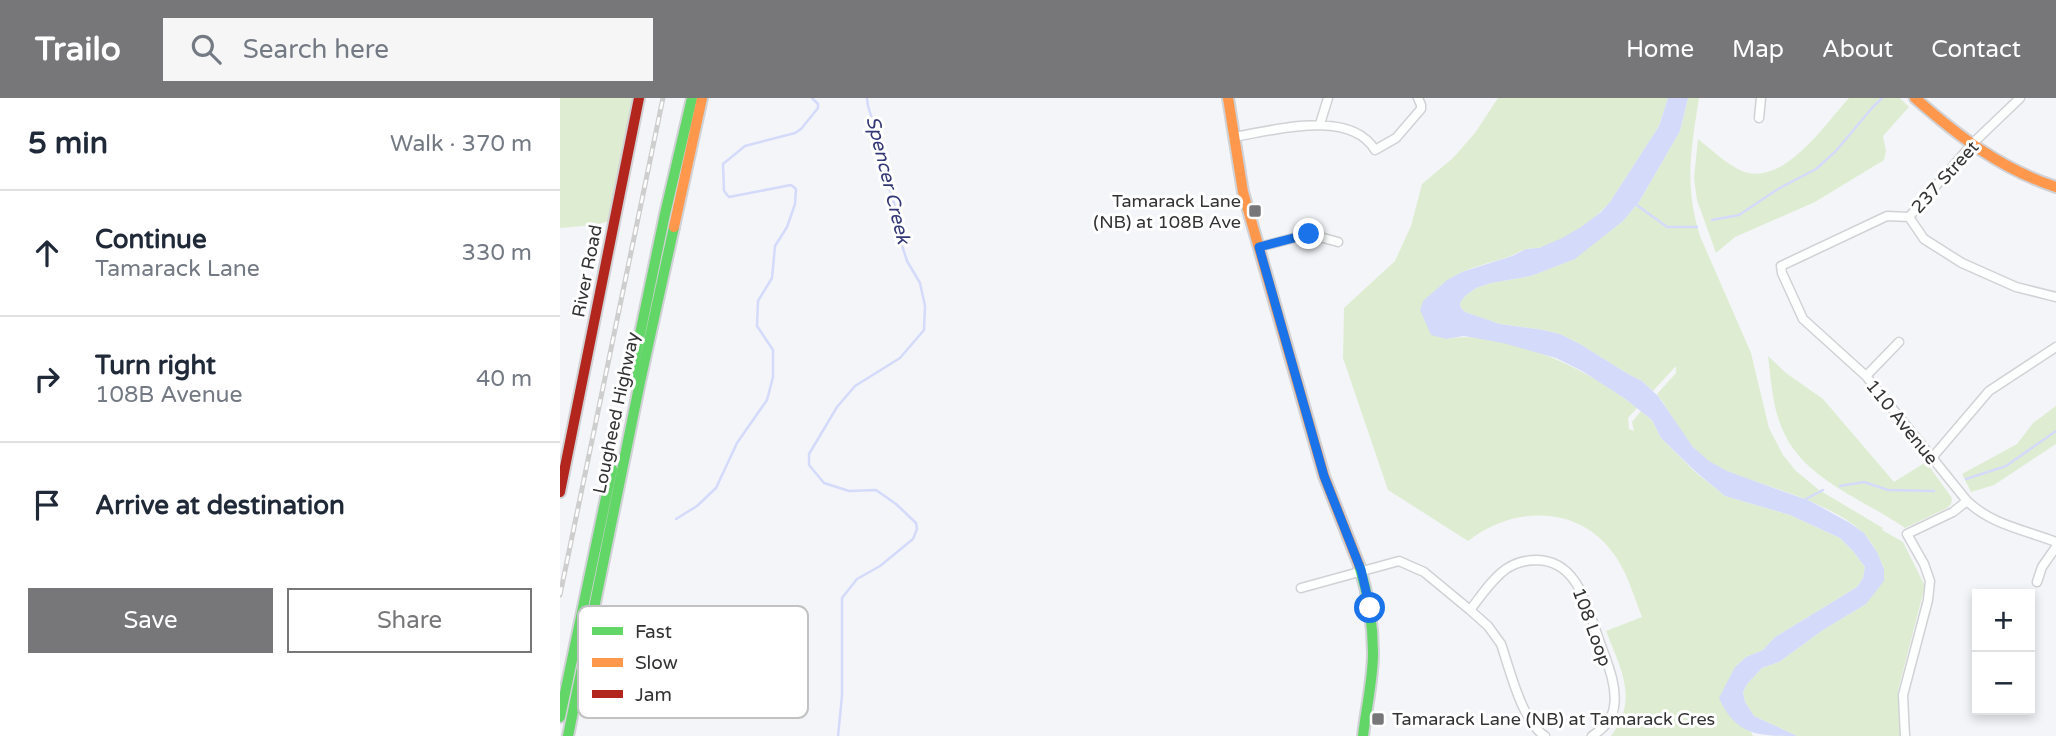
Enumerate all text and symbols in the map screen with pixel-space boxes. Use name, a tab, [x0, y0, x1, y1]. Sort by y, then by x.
search box	[163, 18, 653, 81]
text: Trailo	[35, 30, 121, 69]
icon: search	[187, 30, 225, 68]
text: Search here	[243, 34, 389, 65]
text: Home	[1626, 35, 1694, 64]
text: Map	[1732, 35, 1784, 64]
text: About	[1822, 35, 1893, 64]
text: Contact	[1931, 35, 2021, 64]
water label: Spencer Creek	[862, 114, 915, 248]
text: 5 min	[28, 125, 108, 162]
text: Walk · 370 m	[390, 130, 532, 158]
street label: 237 Street	[1907, 136, 1983, 218]
place label: Tamarack Lane (NB) at 108B Ave	[1093, 190, 1241, 233]
marker: Tamarack Lane (NB) at 108B Ave	[1247, 203, 1263, 219]
route end	[1293, 218, 1324, 249]
street label: River Road	[567, 223, 607, 319]
text: Continue	[95, 224, 207, 255]
icon: ahead	[28, 234, 66, 272]
text: 330 m	[462, 239, 532, 267]
text: Tamarack Lane	[95, 255, 260, 283]
street label: Lougheed Highway	[588, 330, 644, 496]
text: Turn right	[95, 350, 216, 381]
icon: right	[28, 360, 66, 398]
text: 40 m	[476, 365, 532, 393]
street label: 110 Avenue	[1861, 375, 1943, 469]
text: 108B Avenue	[95, 381, 243, 409]
icon: arrive	[28, 486, 66, 524]
text: Arrive at destination	[95, 490, 345, 521]
street label: 108 Loop	[1568, 585, 1616, 669]
button: Save	[28, 588, 273, 653]
button: Share	[287, 588, 532, 653]
map controls	[1972, 589, 2035, 715]
button: +	[1972, 589, 2035, 652]
route start	[1354, 592, 1385, 623]
legend	[578, 606, 808, 718]
text: Fast	[635, 621, 672, 643]
text: Slow	[635, 652, 678, 674]
button: −	[1972, 652, 2035, 715]
text: Jam	[635, 684, 672, 706]
place label: Tamarack Lane (NB) at Tamarack Cres	[1392, 708, 1715, 730]
marker: Tamarack Lane (NB) at Tamarack Cres	[1370, 711, 1386, 727]

